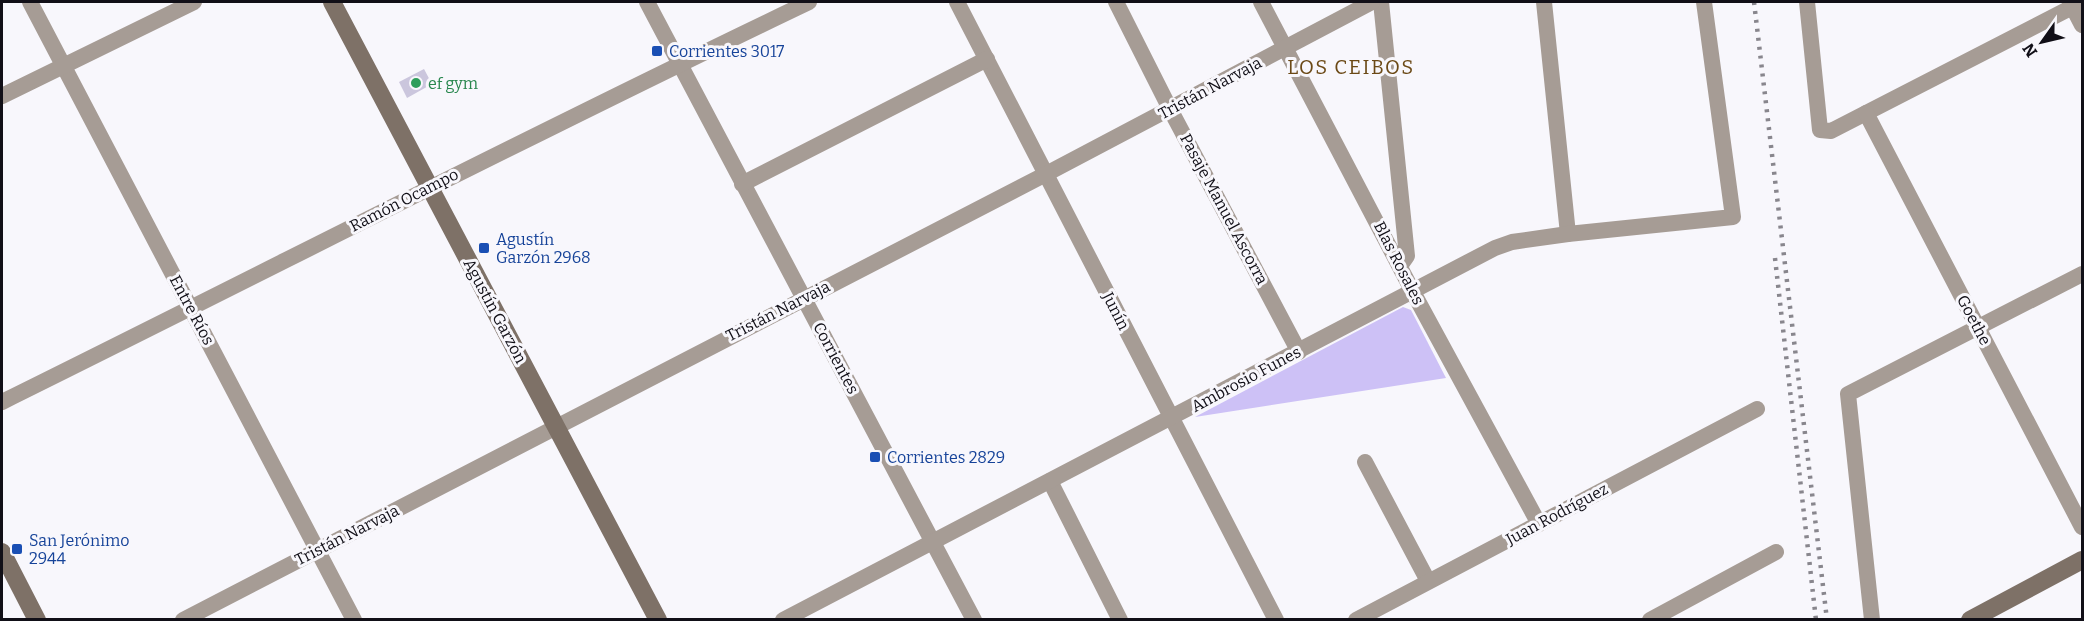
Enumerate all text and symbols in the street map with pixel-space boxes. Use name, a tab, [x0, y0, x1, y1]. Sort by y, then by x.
north arrow	[2012, 12, 2072, 72]
text: N	[2019, 40, 2041, 61]
place label: Corrientes 3017	[669, 42, 784, 61]
marker: Corrientes 3017	[650, 44, 664, 58]
street label: Tristán Narvaja	[1155, 53, 1265, 123]
district label: LOS CEIBOS	[1287, 55, 1415, 79]
place label: ef gym	[428, 74, 478, 93]
marker: ef gym	[409, 76, 423, 90]
street label: Pasaje Manuel Ascorra	[1176, 130, 1272, 288]
street label: Ramón Ocampo	[347, 164, 461, 236]
street label: Blas Rosales	[1370, 218, 1428, 308]
place label: Agustín Garzón 2968	[496, 230, 591, 267]
marker: Agustín Garzón 2968	[477, 241, 491, 255]
street label: Agustín Garzón	[459, 255, 531, 367]
street label: Entre Ríos	[166, 272, 218, 348]
street label: Tristán Narvaja	[723, 276, 833, 345]
street label: Junín	[1098, 288, 1134, 333]
street label: Goethe	[1953, 292, 1995, 348]
street label: Corrientes	[809, 319, 863, 397]
street label: Ambrosio Funes	[1188, 342, 1304, 416]
place label: Corrientes 2829	[887, 448, 1005, 467]
marker: Corrientes 2829	[868, 450, 882, 464]
street label: Juan Rodríguez	[1502, 479, 1612, 549]
street label: Tristán Narvaja	[292, 500, 402, 569]
place label: San Jerónimo 2944	[29, 531, 129, 568]
marker: San Jerónimo 2944	[10, 542, 24, 556]

